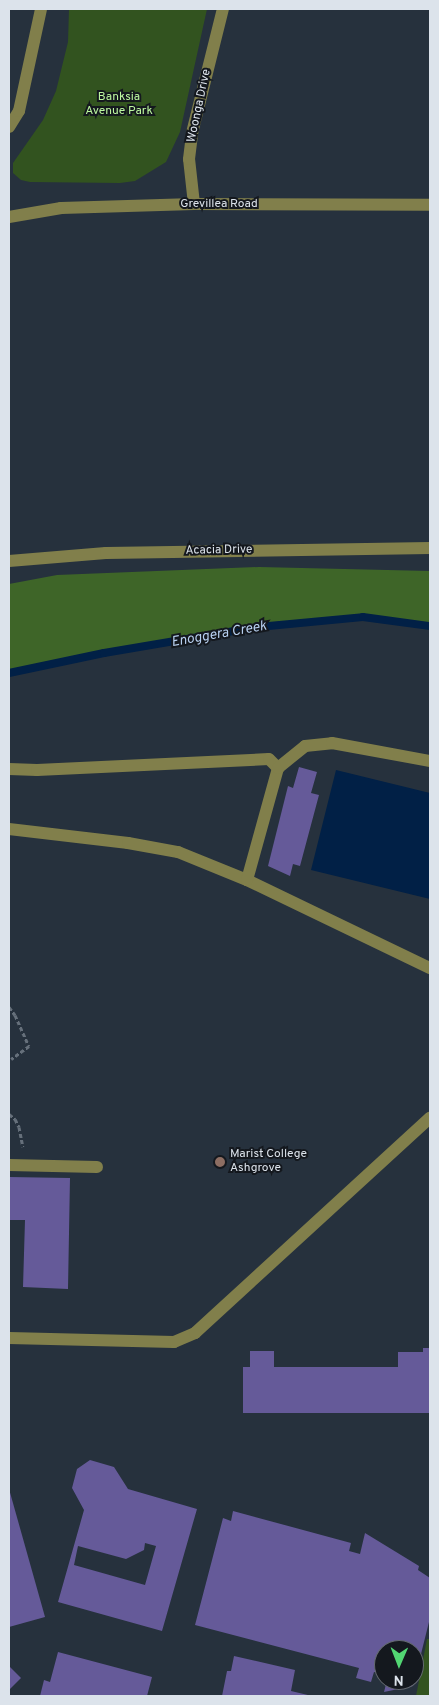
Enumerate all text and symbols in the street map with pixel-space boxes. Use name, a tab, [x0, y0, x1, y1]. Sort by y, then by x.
street label: Woonga Drive	[185, 68, 215, 144]
park label: Banksia Avenue Park	[85, 91, 153, 119]
street label: Grevillea Road	[180, 198, 258, 212]
street label: Acacia Drive	[185, 543, 253, 559]
water label: Enoggera Creek	[170, 618, 268, 652]
place label: Marist College Ashgrove	[230, 1148, 307, 1176]
marker: Marist College Ashgrove	[214, 1156, 226, 1168]
north arrow	[374, 1640, 424, 1690]
text: N	[394, 1671, 404, 1688]

